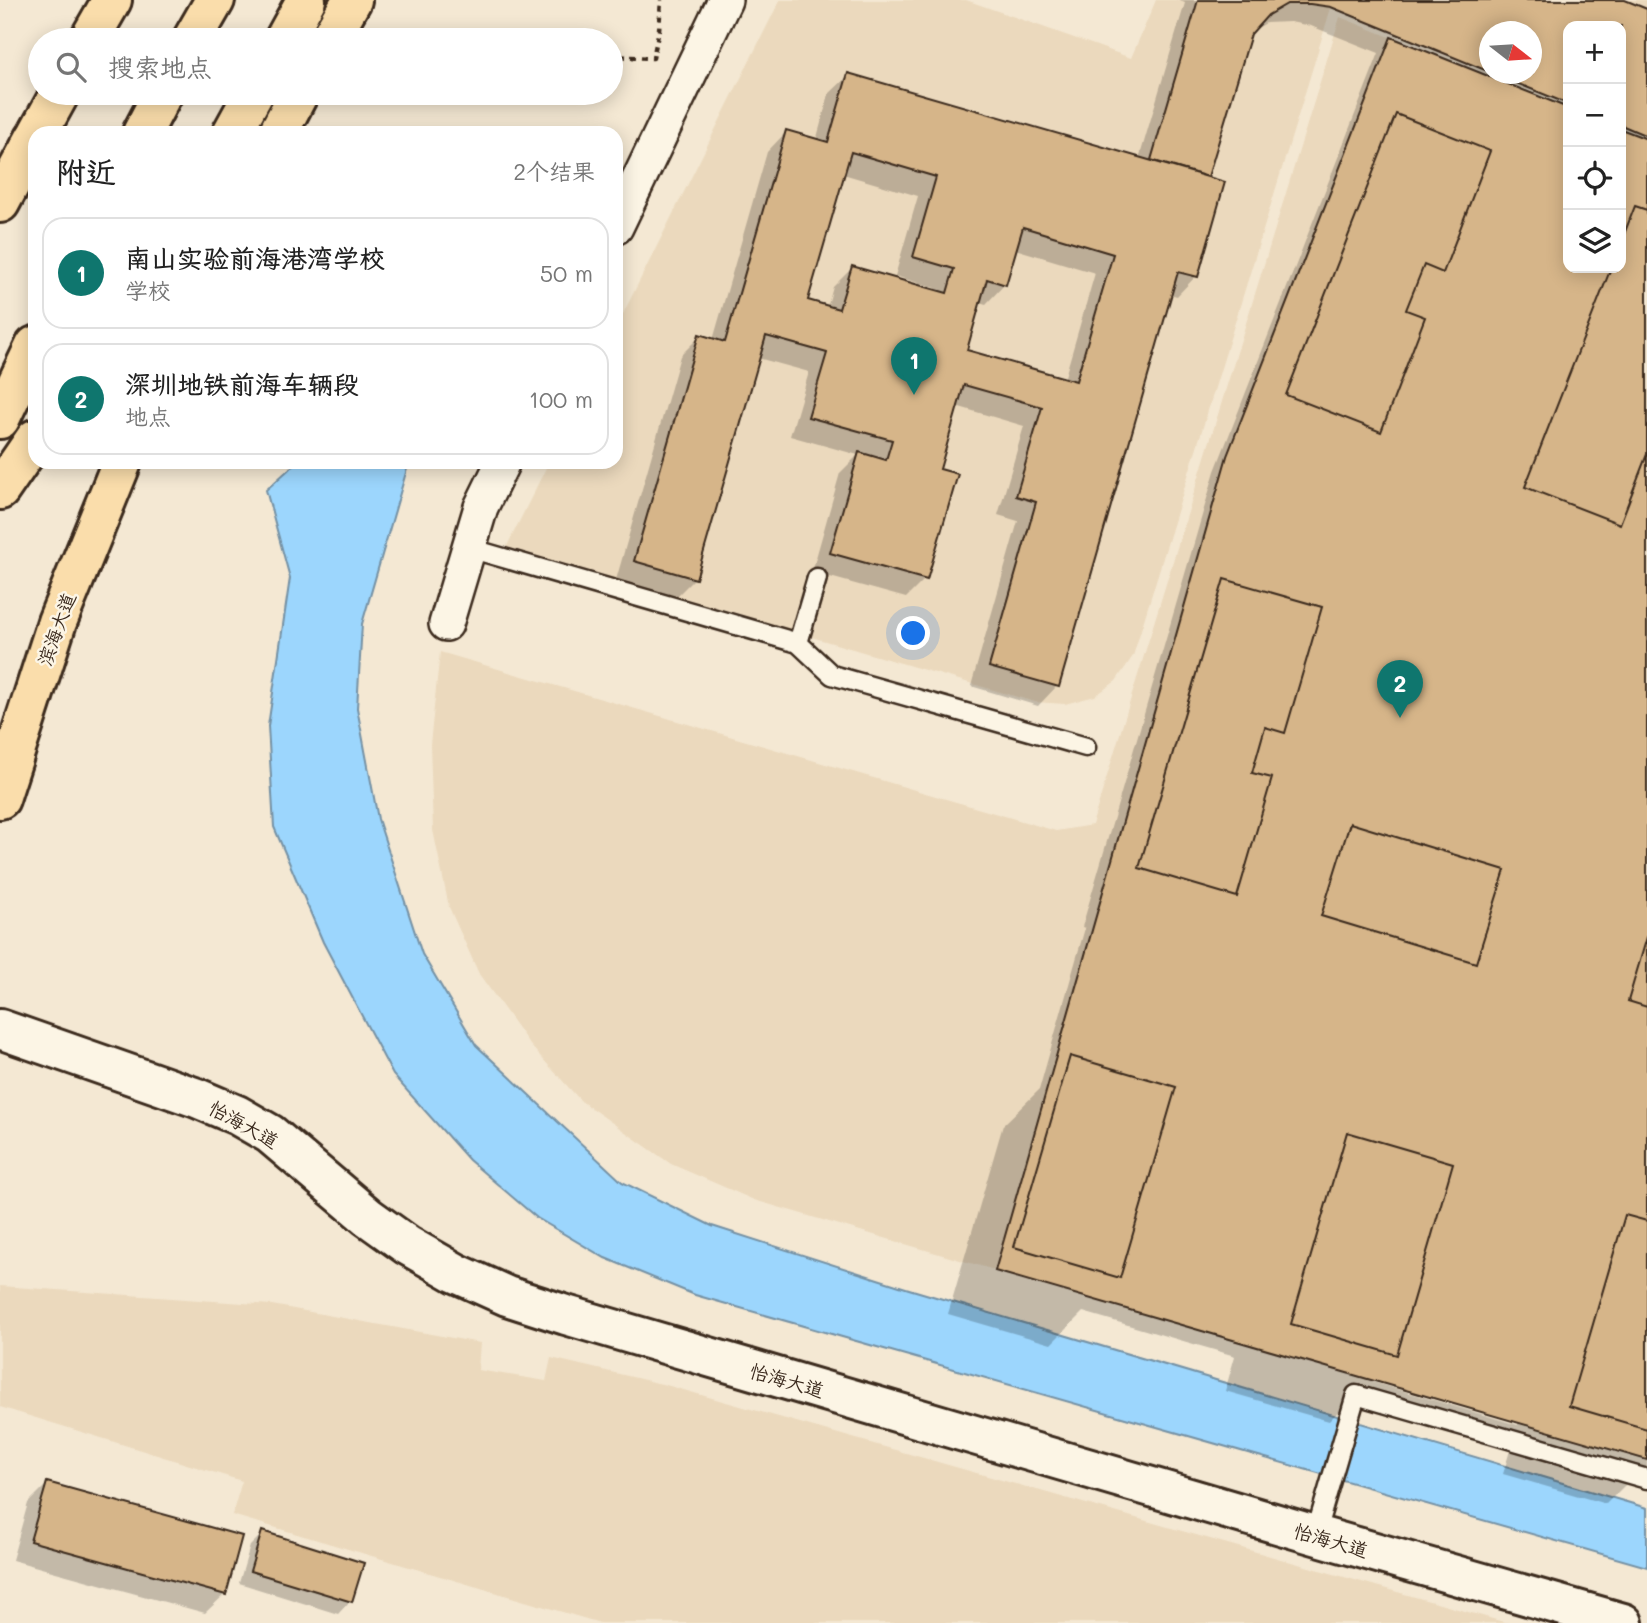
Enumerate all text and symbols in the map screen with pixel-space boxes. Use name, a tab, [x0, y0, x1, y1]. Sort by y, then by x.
north arrow	[1479, 21, 1542, 84]
map controls	[1563, 21, 1626, 273]
button: +	[1563, 21, 1626, 84]
search box	[28, 28, 623, 105]
icon: search	[52, 48, 90, 86]
text: 搜索地点	[108, 50, 212, 84]
button: −	[1563, 84, 1626, 147]
button: locate	[1563, 147, 1626, 210]
text: 附近	[56, 151, 116, 191]
text: 2个结果	[513, 156, 595, 186]
button: layers	[1563, 210, 1626, 273]
text: 南山实验前海港湾学校	[125, 241, 385, 275]
text: 1	[76, 258, 86, 288]
text: 50 m	[540, 258, 593, 288]
text: 学校	[125, 275, 171, 305]
pin: 1	[891, 337, 937, 395]
text: 深圳地铁前海车辆段	[125, 367, 359, 401]
text: 2	[75, 384, 87, 414]
text: 100 m	[529, 384, 593, 414]
text: 地点	[125, 401, 171, 431]
street label: 滨海大道	[31, 589, 81, 669]
your location	[896, 616, 930, 650]
pin: 2	[1377, 660, 1423, 718]
street label: 怡海大道	[205, 1095, 283, 1153]
street label: 怡海大道	[747, 1358, 827, 1402]
street label: 怡海大道	[1291, 1518, 1371, 1562]

